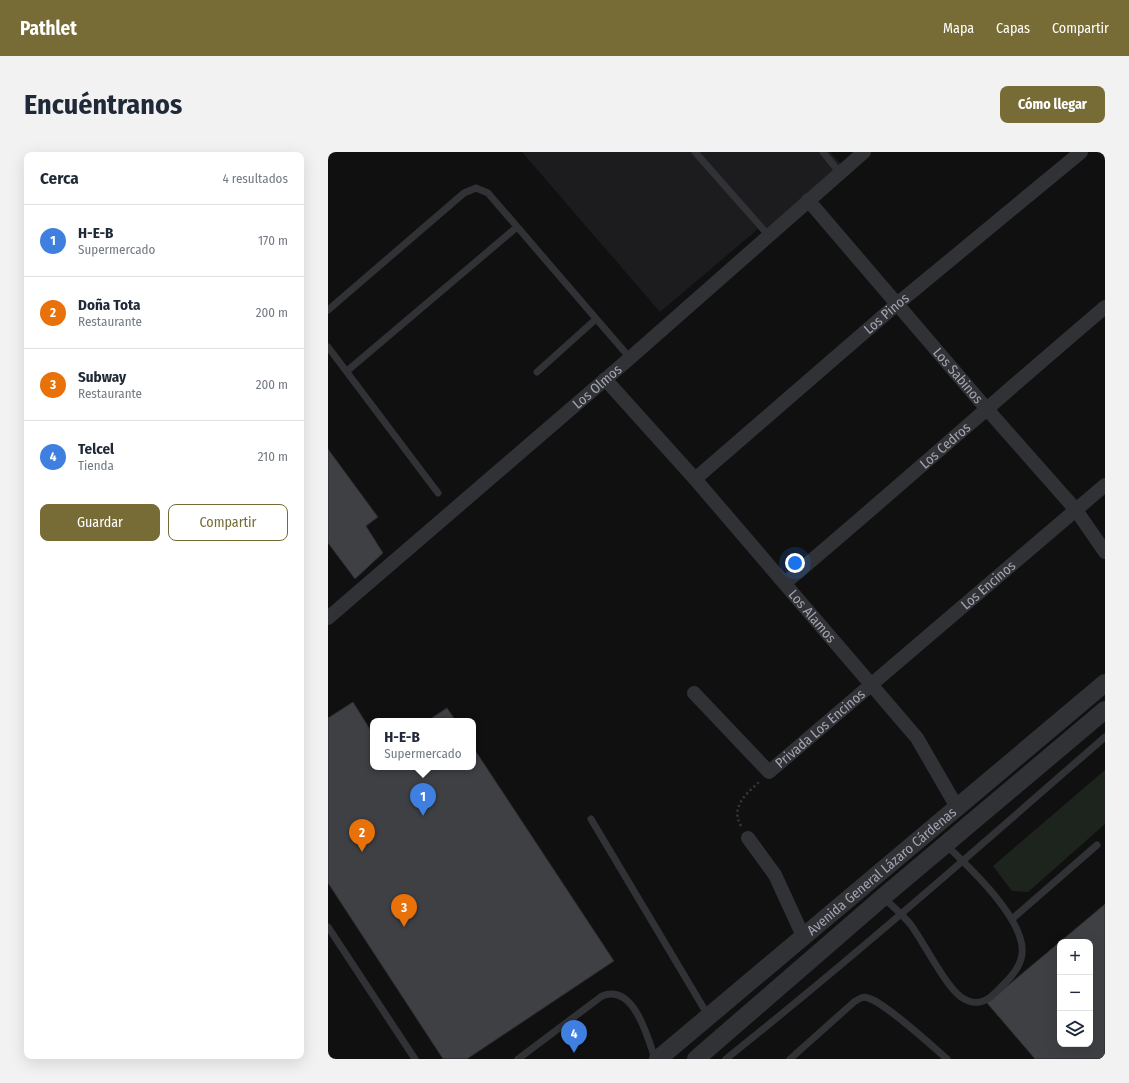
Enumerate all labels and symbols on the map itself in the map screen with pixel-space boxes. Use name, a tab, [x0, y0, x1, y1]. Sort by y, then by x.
street label: Los Pinos	[860, 289, 912, 337]
street label: Los Sabinos	[930, 344, 987, 407]
street label: Los Olmos	[569, 361, 625, 412]
street label: Los Cedros	[916, 419, 974, 472]
your location	[785, 553, 805, 573]
street label: Los Encinos	[957, 557, 1019, 613]
street label: Los Alamos	[785, 586, 840, 646]
street label: Privada Los Encinos	[772, 685, 868, 772]
pin: 1	[410, 783, 436, 816]
street label: Avenida General Lázaro Cárdenas	[803, 803, 960, 939]
pin: 2	[349, 819, 375, 852]
pin: 3	[391, 894, 417, 927]
pin: 4	[561, 1020, 587, 1053]

